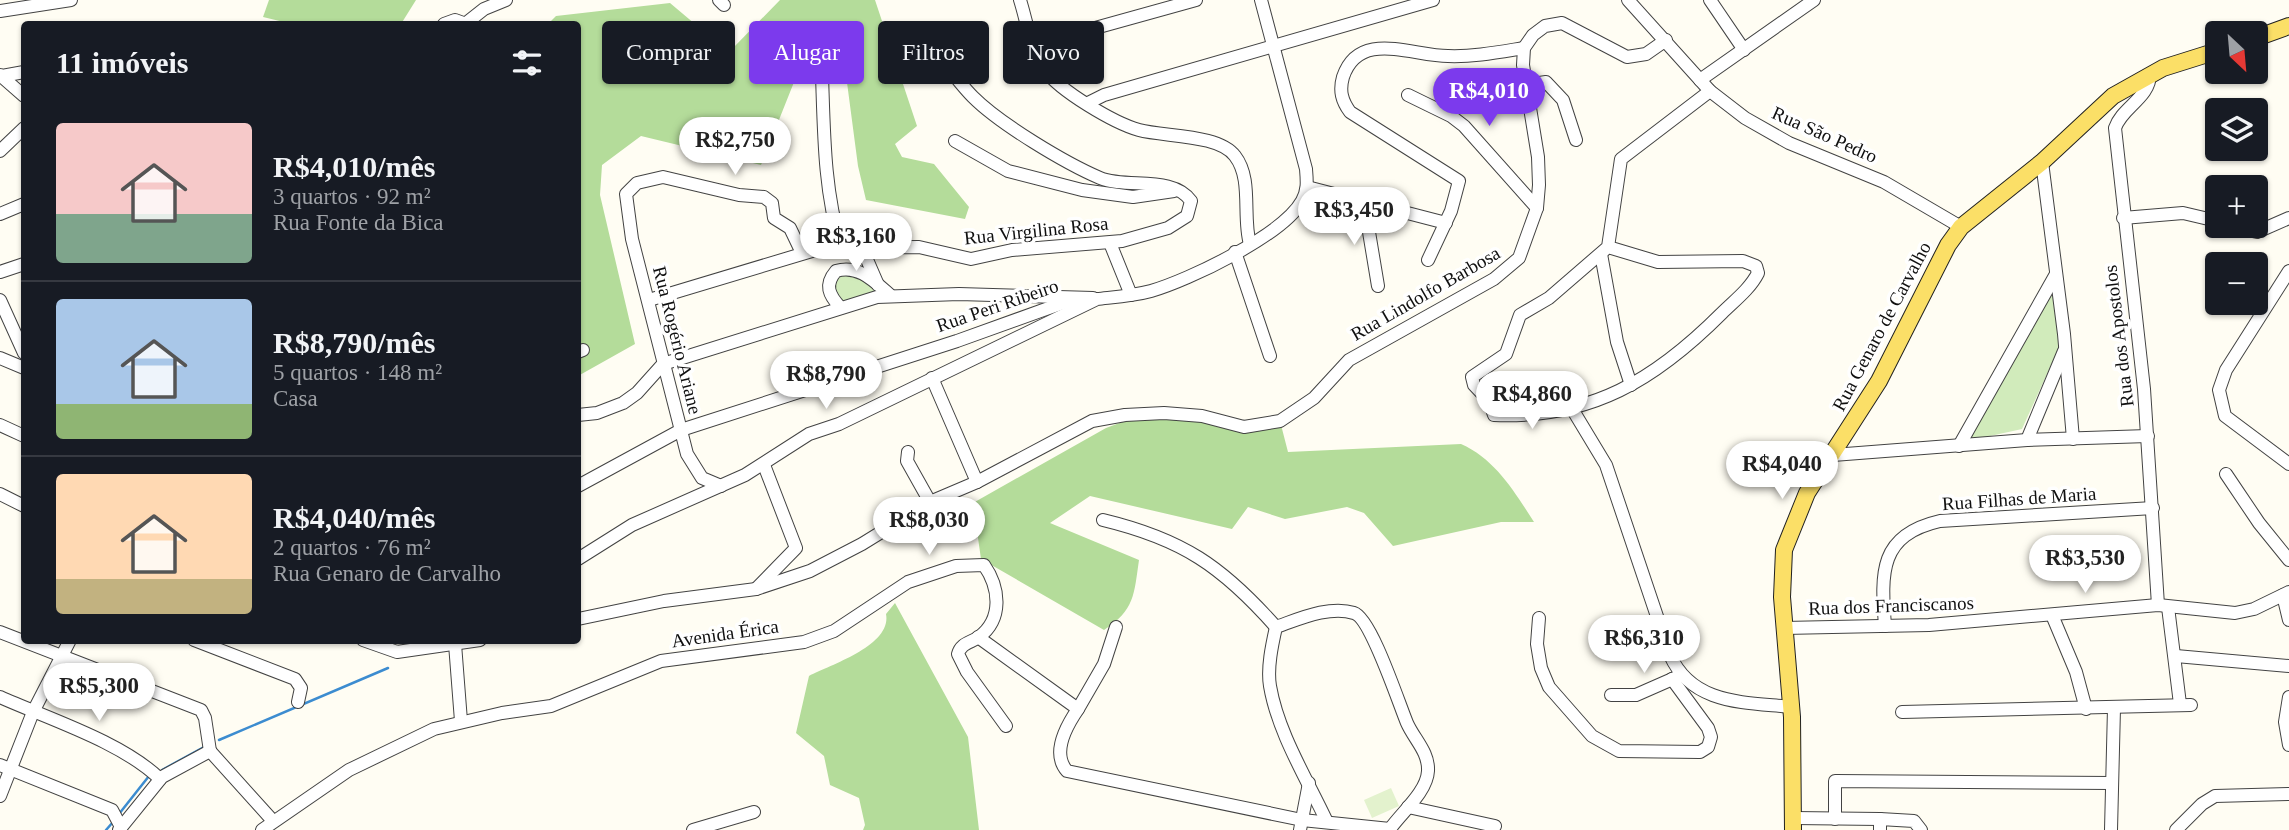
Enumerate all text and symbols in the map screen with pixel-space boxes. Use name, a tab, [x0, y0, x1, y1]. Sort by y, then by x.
chip: Comprar	[602, 21, 735, 84]
chip: Alugar	[749, 21, 864, 84]
chip: Filtros	[878, 21, 989, 84]
chip: Novo	[1003, 21, 1104, 84]
north arrow	[2205, 21, 2268, 84]
map controls	[2205, 21, 2268, 315]
icon: filters	[508, 44, 546, 82]
text: 11 imóveis	[56, 46, 189, 79]
pin: R$4,010	[1424, 68, 1554, 128]
text: R$4,010	[1449, 78, 1529, 103]
button: layers	[2205, 98, 2268, 161]
street label: Rua São Pedro	[1769, 102, 1881, 167]
pin: R$2,750	[670, 118, 800, 177]
text: R$2,750	[695, 127, 775, 152]
text: R$4,010/mês	[273, 150, 435, 183]
icon: home	[112, 151, 196, 235]
button: +	[2205, 175, 2268, 238]
text: 3 quartos · 92 m²	[273, 184, 431, 209]
pin: R$3,450	[1289, 188, 1419, 247]
text: R$3,450	[1314, 197, 1394, 222]
text: Rua Fonte da Bica	[273, 210, 444, 235]
street label: Rua Virgilina Rosa	[963, 212, 1110, 249]
pin: R$3,160	[791, 214, 921, 273]
text: R$3,160	[816, 223, 896, 248]
street label: Rua Genaro de Carvalho	[1828, 238, 1935, 414]
street label: Rua Lindolfo Barbosa	[1347, 242, 1504, 345]
button: −	[2205, 252, 2268, 315]
street label: Rua Rogério Ariane	[649, 264, 706, 416]
street label: Rua dos Apostolos	[2099, 264, 2138, 408]
street label: Rua Peri Ribeiro	[933, 275, 1061, 336]
text: R$8,790/mês	[273, 326, 435, 359]
icon: home	[112, 327, 196, 411]
pin: R$8,790	[761, 352, 891, 411]
text: 5 quartos · 148 m²	[273, 360, 442, 385]
text: R$8,790	[786, 361, 866, 386]
pin: R$4,860	[1467, 372, 1597, 431]
text: R$4,860	[1492, 381, 1572, 406]
text: Casa	[273, 386, 318, 411]
pin: R$4,040	[1717, 442, 1847, 501]
text: R$4,040	[1742, 451, 1822, 476]
street label: Rua Filhas de Maria	[1941, 483, 2097, 514]
pin: R$8,030	[864, 498, 994, 557]
text: R$4,040/mês	[273, 501, 435, 534]
icon: home	[112, 502, 196, 586]
text: R$8,030	[889, 507, 969, 532]
text: 2 quartos · 76 m²	[273, 535, 431, 560]
pin: R$3,530	[2020, 536, 2150, 595]
text: R$3,530	[2045, 545, 2125, 570]
text: Rua Genaro de Carvalho	[273, 561, 501, 586]
street label: Rua dos Franciscanos	[1808, 592, 1974, 619]
street label: Avenida Érica	[670, 616, 780, 651]
pin: R$6,310	[1579, 616, 1709, 675]
text: R$6,310	[1604, 625, 1684, 650]
pin: R$5,300	[34, 664, 164, 723]
text: R$5,300	[59, 673, 139, 698]

